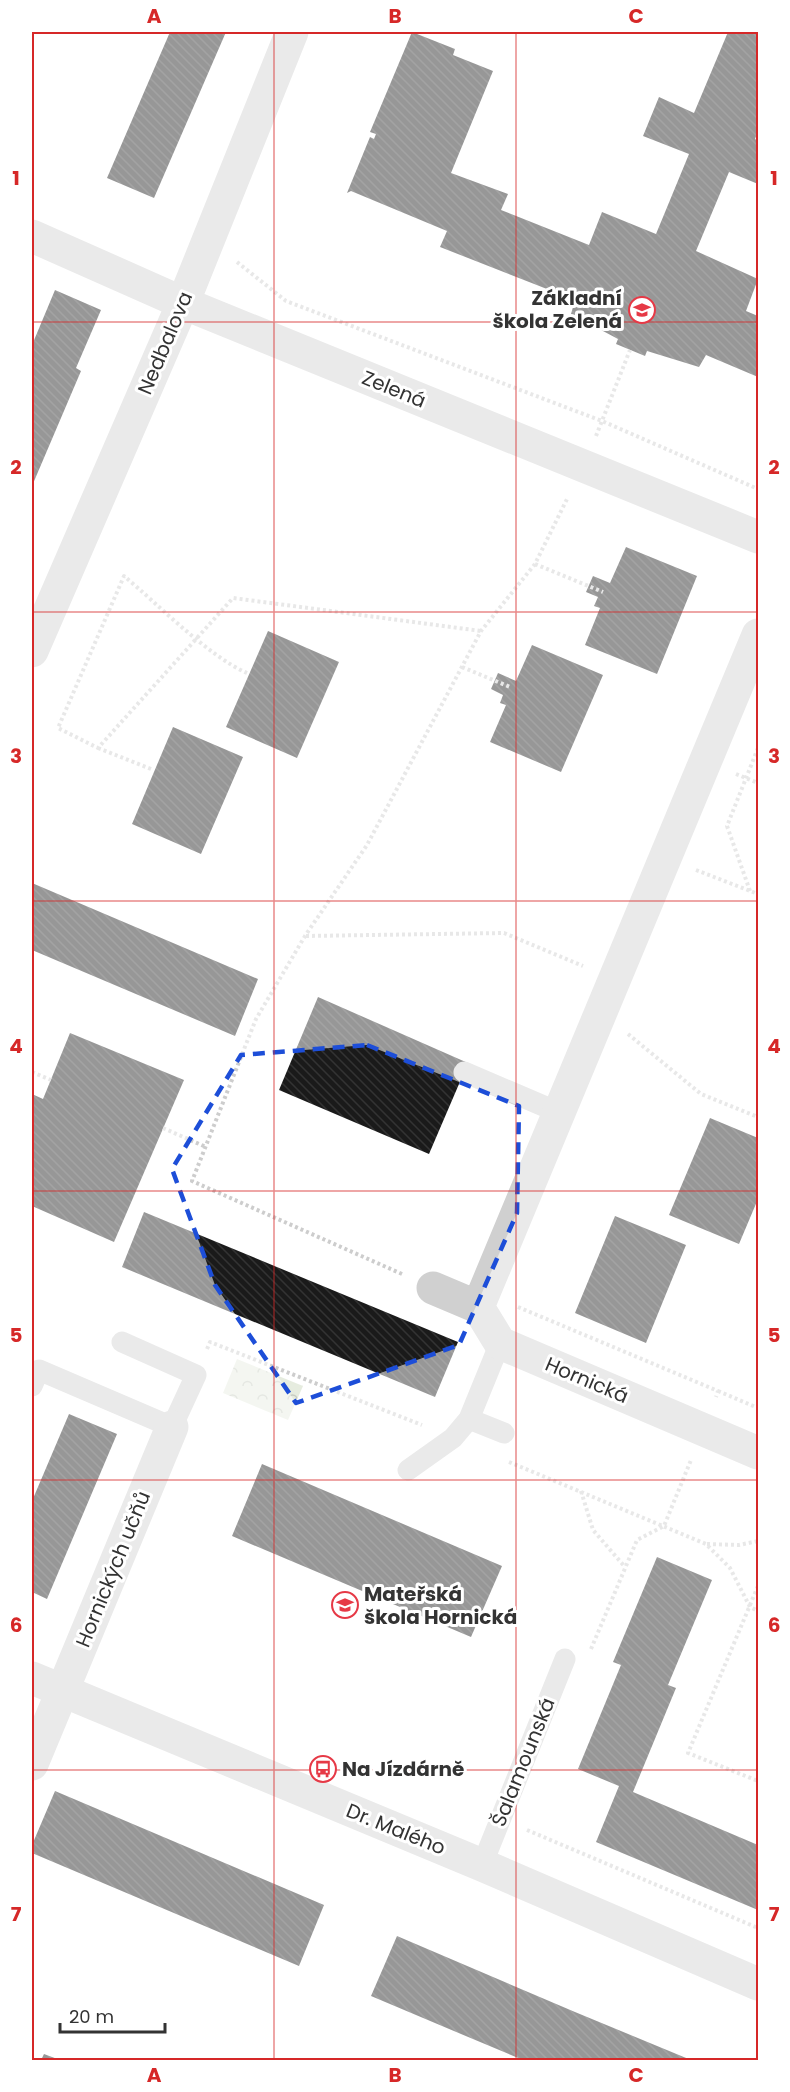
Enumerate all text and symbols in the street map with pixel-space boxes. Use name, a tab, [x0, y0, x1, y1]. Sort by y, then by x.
text: A	[147, 2, 162, 30]
text: B	[388, 2, 402, 30]
text: C	[628, 2, 644, 30]
text: 1	[12, 164, 20, 192]
text: 1	[770, 164, 778, 192]
place label: Základní škola Zelená	[493, 284, 622, 335]
street label: Nedbalova	[131, 287, 199, 399]
school or university icon: Základní škola Zelená	[627, 295, 657, 325]
street label: Zelená	[358, 363, 430, 415]
text: 2	[10, 453, 22, 481]
text: 2	[768, 453, 780, 481]
text: 3	[10, 742, 22, 770]
text: 3	[768, 742, 780, 770]
text: 4	[9, 1032, 23, 1060]
text: 4	[767, 1032, 781, 1060]
text: 5	[10, 1321, 23, 1349]
text: 5	[768, 1321, 781, 1349]
street label: Hornická	[541, 1350, 633, 1410]
street label: Hornických učňů	[69, 1487, 157, 1651]
place label: Mateřská škola Hornická	[364, 1580, 517, 1631]
school or university icon: Mateřská škola Hornická	[330, 1590, 360, 1620]
text: 6	[10, 1611, 22, 1639]
text: 6	[768, 1611, 780, 1639]
street label: Šalamounská	[484, 1693, 562, 1831]
bus stop icon: Na Jízdárně	[308, 1754, 338, 1784]
place label: Na Jízdárně	[342, 1755, 464, 1783]
street label: Dr. Malého	[342, 1796, 450, 1862]
text: 7	[11, 1900, 22, 1928]
text: 7	[769, 1900, 780, 1928]
scale bar	[60, 1996, 165, 2034]
text: 20 m	[69, 2004, 114, 2029]
text: A	[147, 2061, 162, 2089]
text: B	[388, 2061, 402, 2089]
text: C	[628, 2061, 644, 2089]

